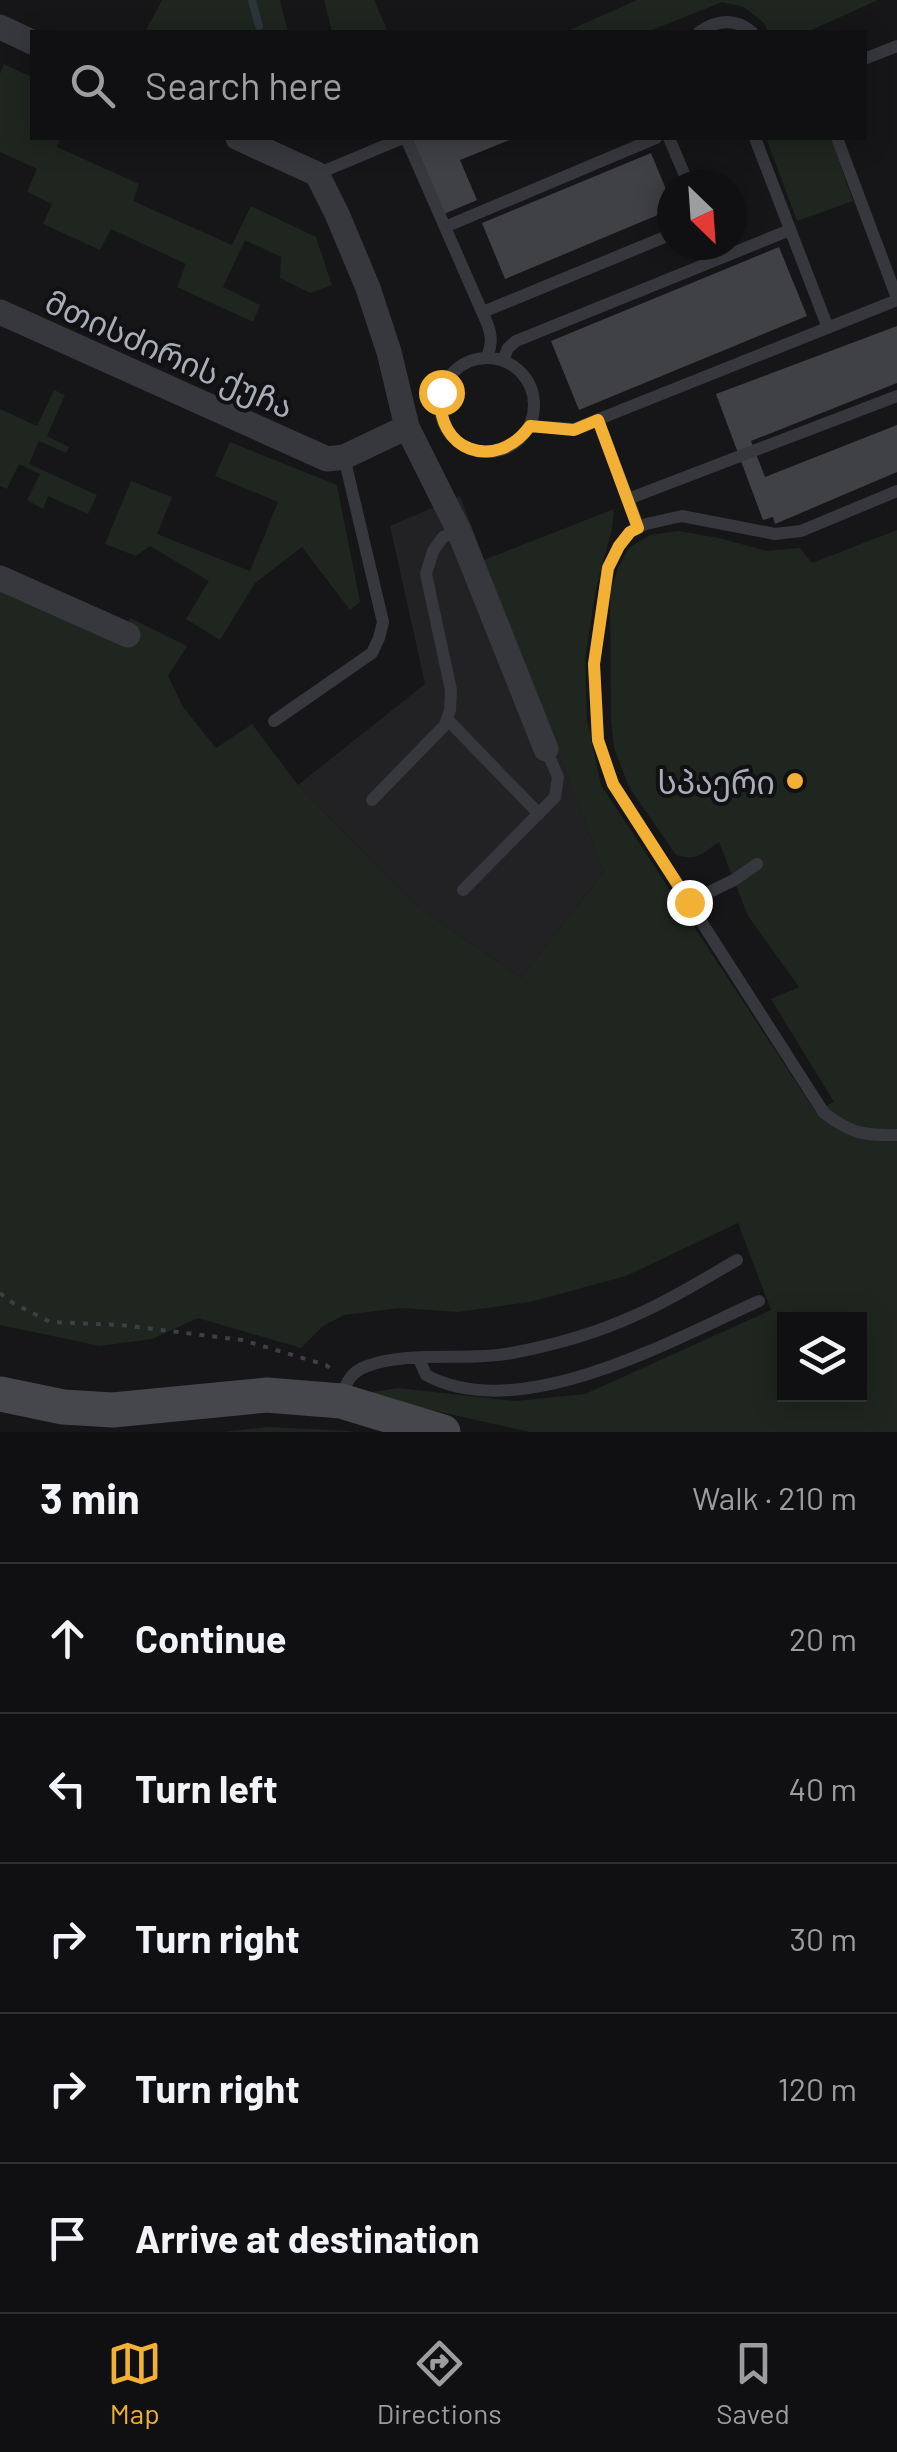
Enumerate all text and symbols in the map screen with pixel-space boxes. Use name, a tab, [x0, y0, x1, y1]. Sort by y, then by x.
search box	[30, 30, 867, 140]
icon: search	[65, 58, 120, 113]
text: Search here	[145, 62, 343, 108]
north arrow	[657, 170, 747, 260]
street label: მთისძირის ქუჩა	[39, 281, 300, 427]
route start	[419, 370, 465, 416]
place label: სპაერი	[657, 762, 775, 802]
marker: სპაერი	[784, 770, 806, 792]
route end	[667, 880, 713, 926]
map controls	[777, 1312, 867, 1402]
button: layers	[777, 1312, 867, 1402]
text: 3 min	[40, 1472, 140, 1522]
text: Walk · 210 m	[692, 1478, 857, 1516]
icon: ahead	[40, 1611, 95, 1666]
text: Continue	[135, 1615, 286, 1661]
text: 20 m	[789, 1619, 857, 1657]
icon: left	[40, 1761, 95, 1816]
text: Turn left	[135, 1765, 278, 1811]
text: 40 m	[788, 1769, 857, 1807]
icon: right	[40, 1911, 95, 1966]
text: Turn right	[135, 1915, 300, 1961]
text: 30 m	[790, 1919, 857, 1957]
icon: right	[40, 2061, 95, 2116]
text: Turn right	[135, 2065, 300, 2111]
text: 120 m	[778, 2069, 857, 2107]
icon: arrive	[40, 2211, 95, 2266]
text: Arrive at destination	[135, 2215, 480, 2261]
tab: Map	[107, 2336, 162, 2430]
tab: Directions	[377, 2336, 502, 2430]
tab: Saved	[716, 2336, 790, 2430]

